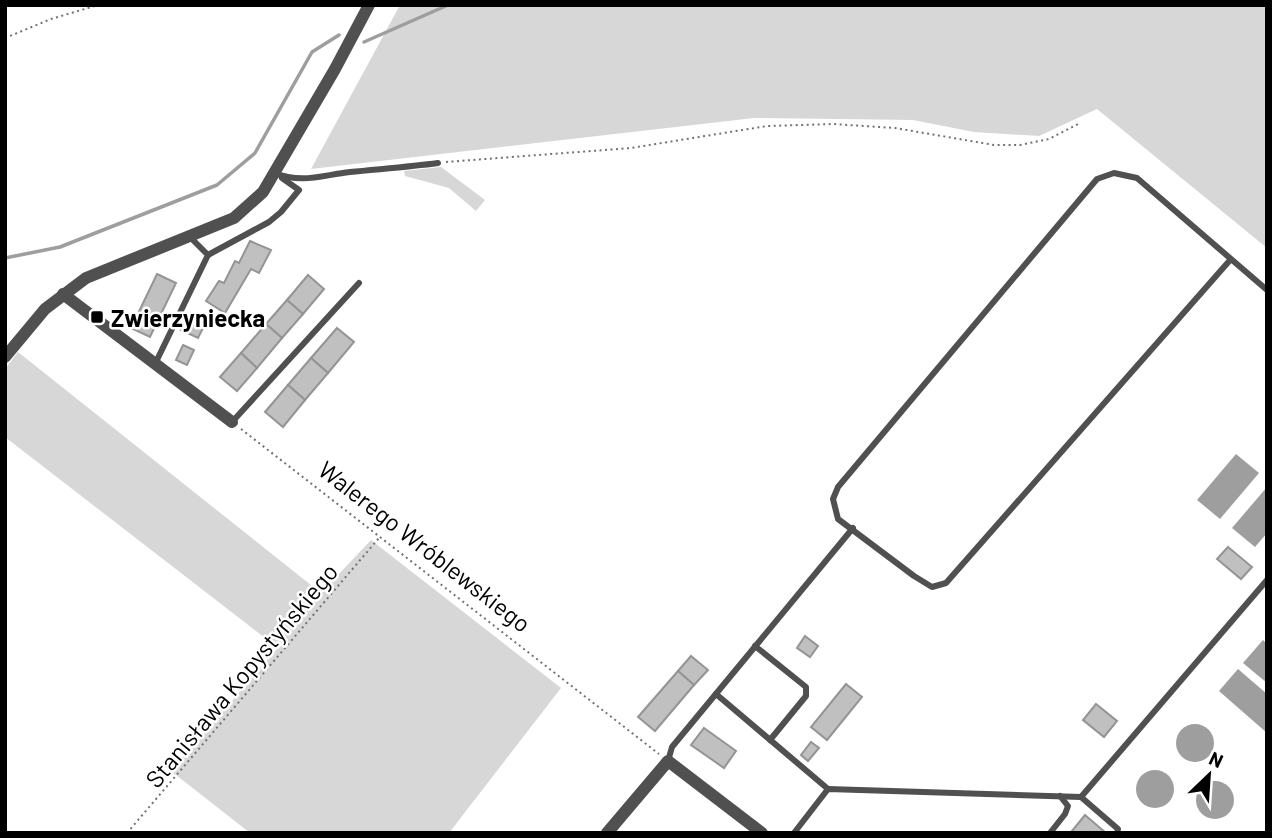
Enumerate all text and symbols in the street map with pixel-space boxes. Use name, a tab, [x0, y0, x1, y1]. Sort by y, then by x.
place label: Zwierzyniecka	[111, 303, 265, 332]
marker: Zwierzyniecka	[89, 309, 105, 325]
street label: Walerego Wróblewskiego	[313, 454, 537, 638]
street label: Stanisława Kopystyńskiego	[139, 557, 343, 793]
north arrow	[1174, 740, 1244, 810]
text: N	[1206, 746, 1227, 772]

